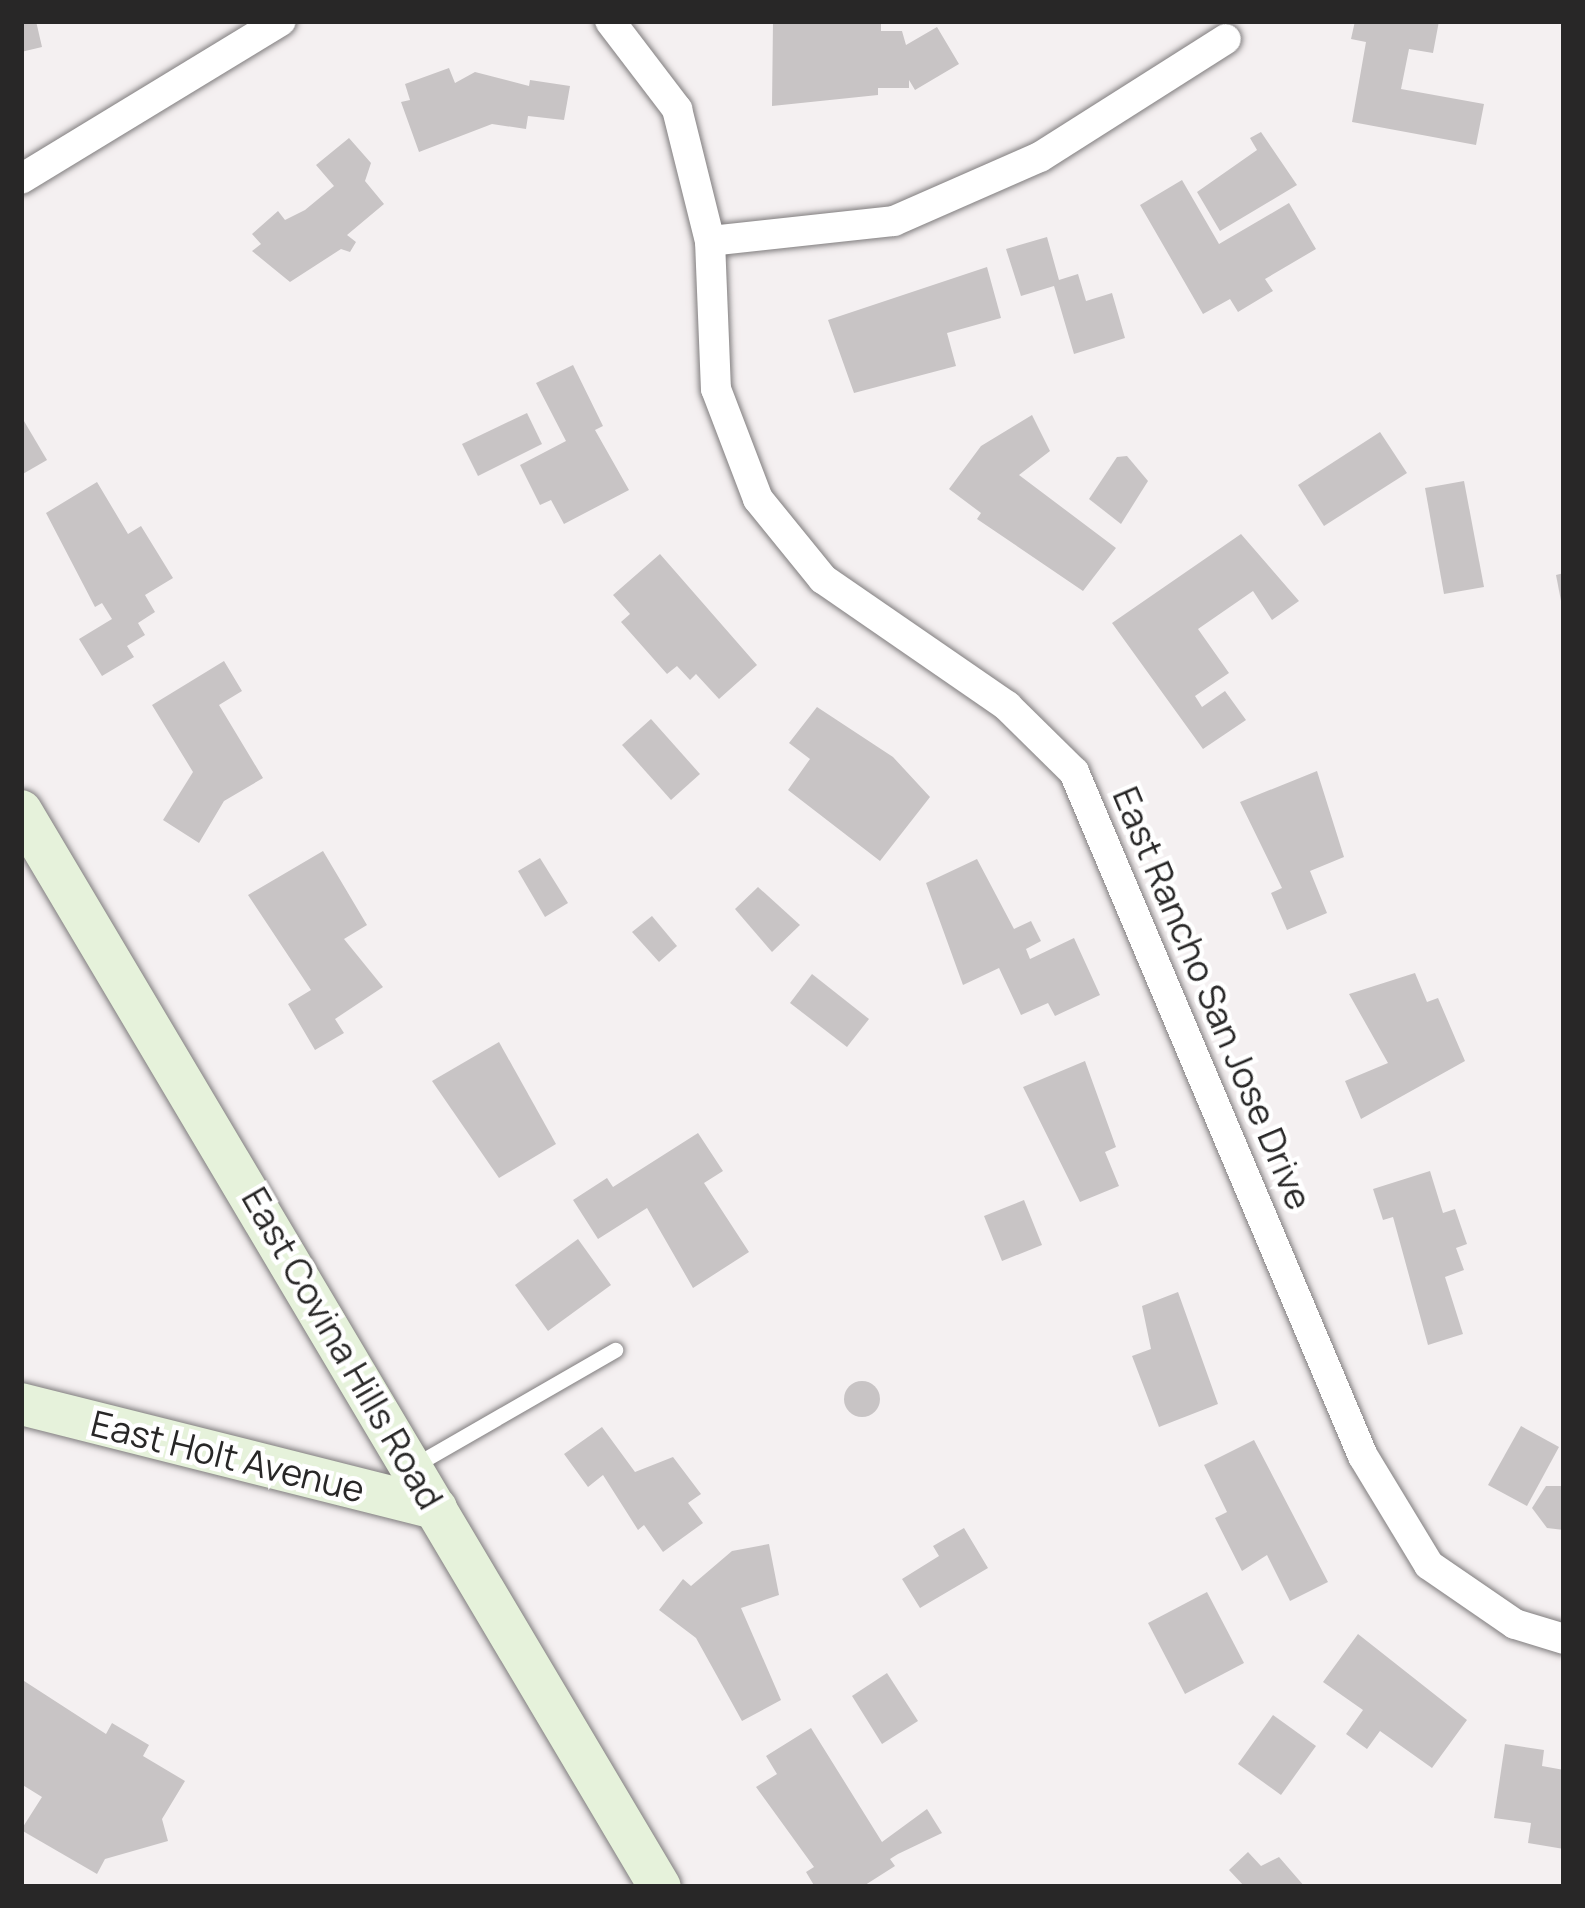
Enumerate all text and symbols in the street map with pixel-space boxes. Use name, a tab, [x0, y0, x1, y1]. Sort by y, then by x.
street label: East Rancho San Jose Drive	[1104, 780, 1322, 1216]
street label: East Covina Hills Road	[233, 1180, 453, 1516]
street label: East Holt Avenue	[87, 1401, 369, 1511]

